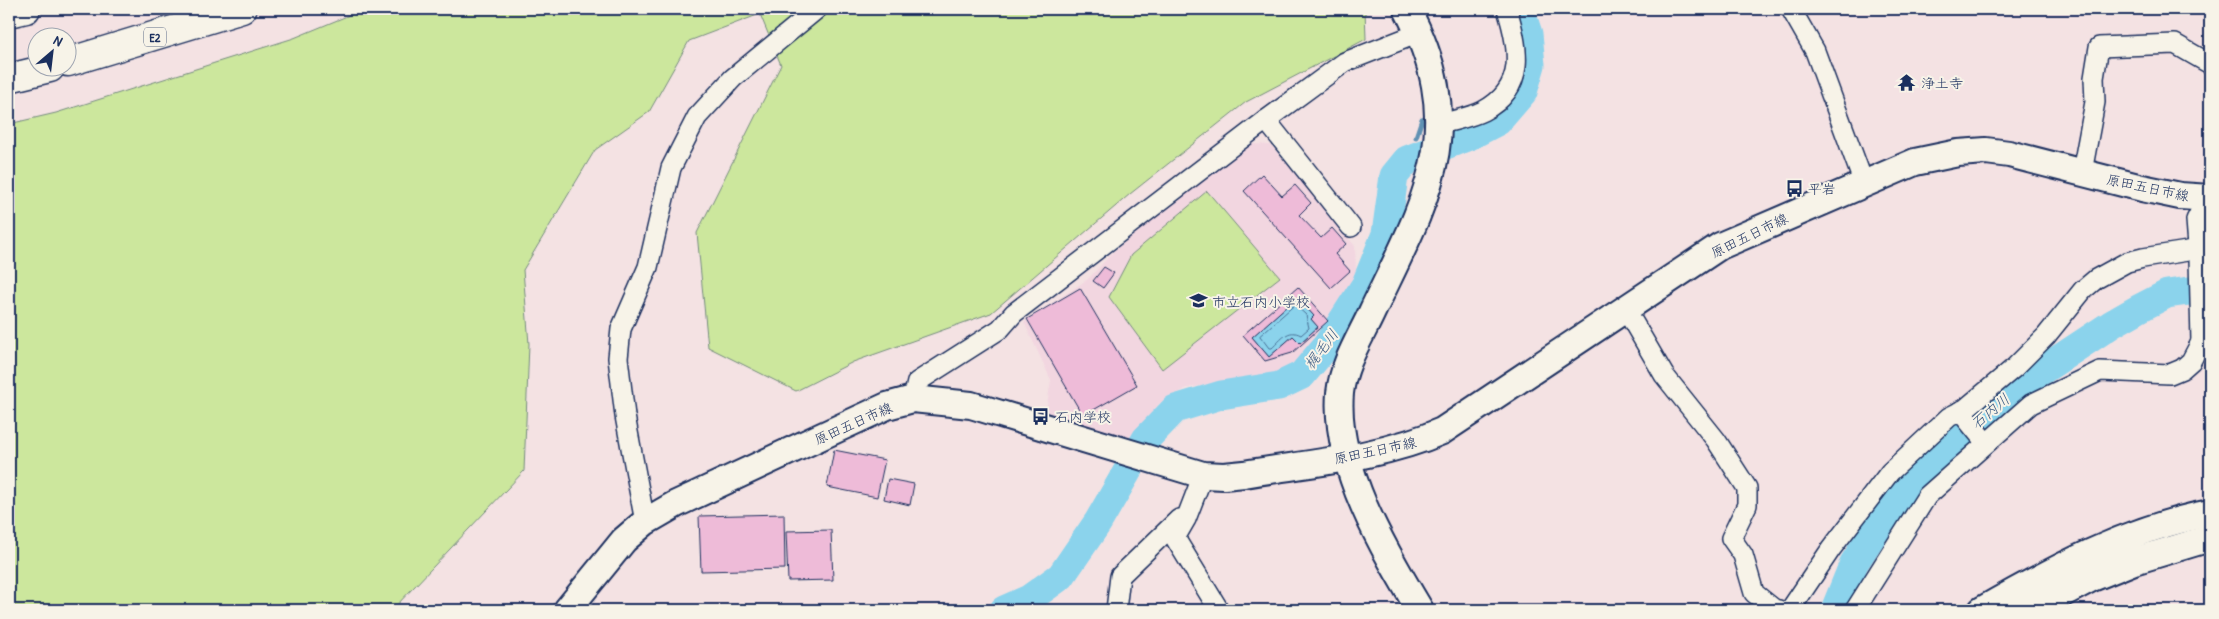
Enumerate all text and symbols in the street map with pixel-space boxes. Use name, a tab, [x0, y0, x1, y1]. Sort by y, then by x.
north arrow	[28, 28, 78, 78]
road number: E2	[144, 28, 166, 46]
text: N	[51, 30, 67, 50]
temple icon: 浄土寺	[1897, 72, 1917, 92]
place label: 浄土寺	[1921, 73, 1963, 92]
street label: 原田五日市線	[2105, 169, 2191, 205]
bus stop icon: 平岩	[1784, 178, 1804, 198]
place label: 平岩	[1808, 179, 1836, 198]
street label: 原田五日市線	[1707, 208, 1791, 262]
school or university icon: 市立石内小学校	[1188, 291, 1208, 311]
place label: 市立石内小学校	[1212, 292, 1310, 311]
water label: 梶毛川	[1299, 325, 1343, 373]
water label: 石内川	[1966, 388, 2014, 434]
street label: 原田五日市線	[811, 397, 895, 449]
bus stop icon: 石内学校	[1031, 406, 1051, 426]
place label: 石内学校	[1055, 407, 1111, 426]
street label: 原田五日市線	[1332, 432, 1418, 468]

